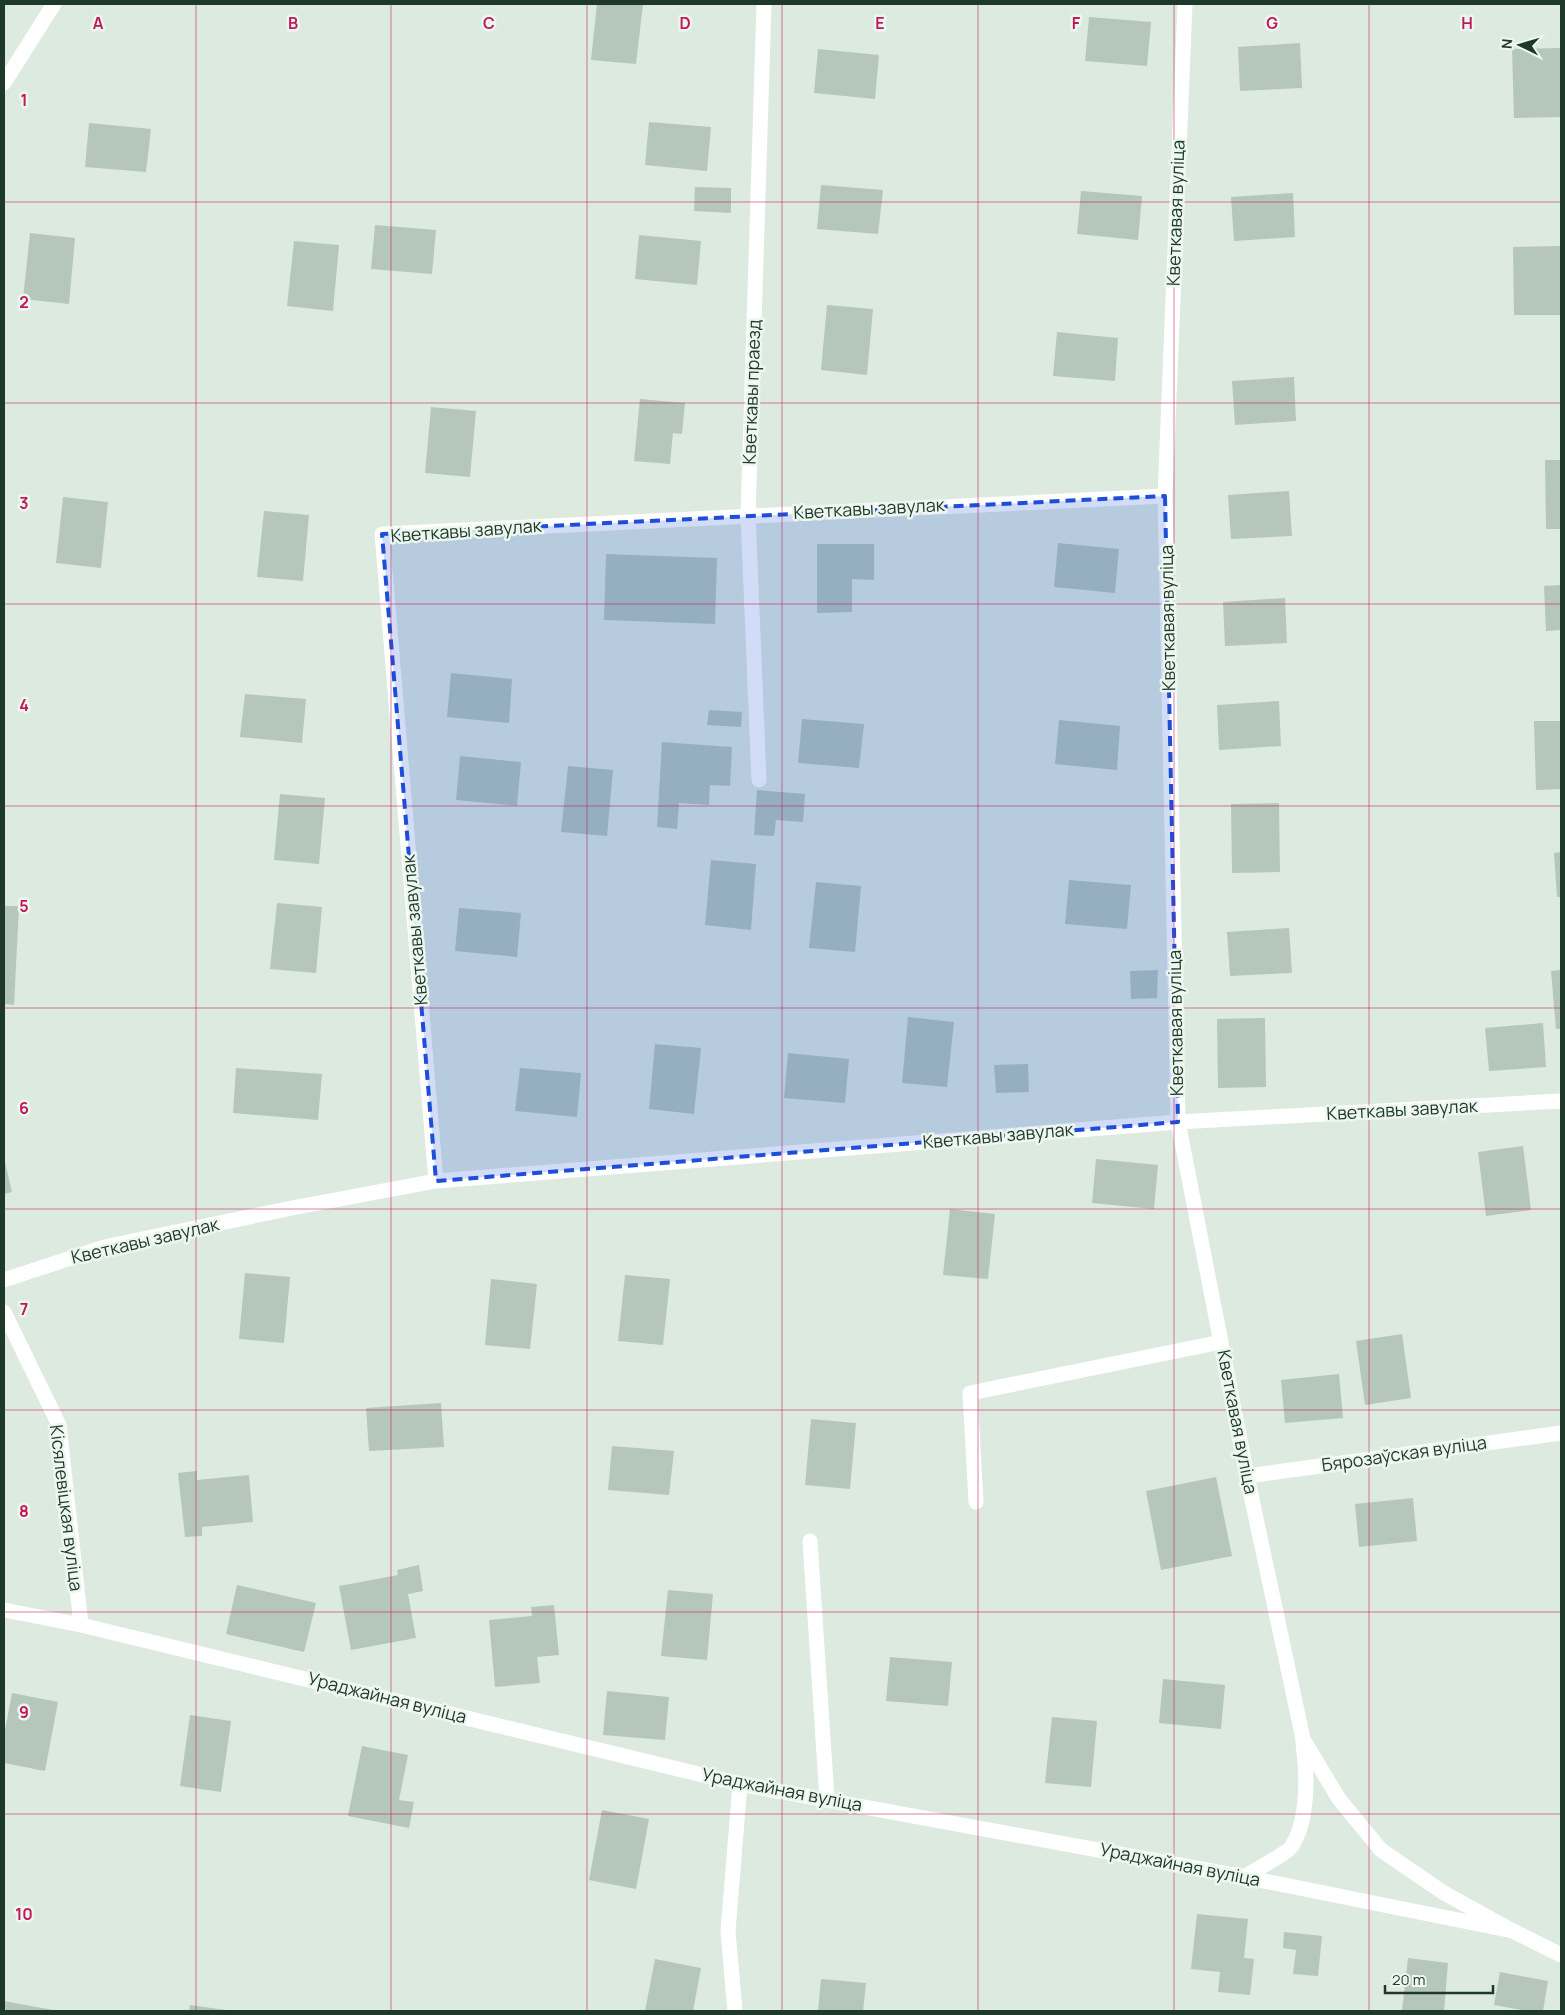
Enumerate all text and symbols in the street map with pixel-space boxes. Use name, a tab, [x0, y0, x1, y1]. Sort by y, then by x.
text: A	[93, 12, 104, 34]
text: B	[288, 12, 298, 34]
text: C	[483, 12, 495, 34]
text: D	[679, 12, 691, 34]
text: E	[875, 12, 885, 34]
text: F	[1072, 12, 1081, 34]
text: G	[1266, 12, 1278, 34]
text: H	[1461, 12, 1473, 34]
north arrow	[1495, 20, 1545, 70]
text: N	[1497, 38, 1516, 50]
text: 1	[20, 89, 28, 111]
street label: Кветкавая вуліца	[1160, 139, 1190, 287]
text: 2	[19, 291, 29, 313]
street label: Кветкавы праезд	[736, 319, 766, 465]
text: 3	[19, 492, 29, 514]
street label: Кветкавы завулак	[793, 492, 946, 524]
street label: Кветкавы завулак	[390, 513, 543, 547]
street label: Кветкавая вуліца	[1154, 545, 1180, 691]
text: 4	[19, 694, 29, 716]
street label: Кветкавы завулак	[395, 853, 433, 1006]
text: 5	[19, 895, 29, 917]
street label: Кветкавая вуліца	[1162, 950, 1188, 1096]
street label: Кветкавы завулак	[1326, 1093, 1479, 1125]
text: 6	[19, 1097, 29, 1119]
street label: Кветкавы завулак	[922, 1116, 1075, 1154]
street label: Кветкавы завулак	[68, 1211, 222, 1269]
text: 7	[20, 1298, 28, 1320]
street label: Кветкавая вуліца	[1212, 1348, 1264, 1496]
street label: Кісялевіцкая вуліца	[45, 1423, 89, 1592]
street label: Бярозаўская вуліца	[1320, 1430, 1488, 1476]
text: 8	[19, 1500, 29, 1522]
street label: Ураджайная вуліца	[305, 1666, 469, 1728]
text: 9	[19, 1701, 29, 1723]
street label: Ураджайная вуліца	[700, 1762, 864, 1816]
street label: Ураджайная вуліца	[1098, 1837, 1262, 1891]
text: 10	[15, 1903, 33, 1925]
scale bar	[1385, 1962, 1492, 1994]
text: 20 m	[1392, 1969, 1425, 1990]

